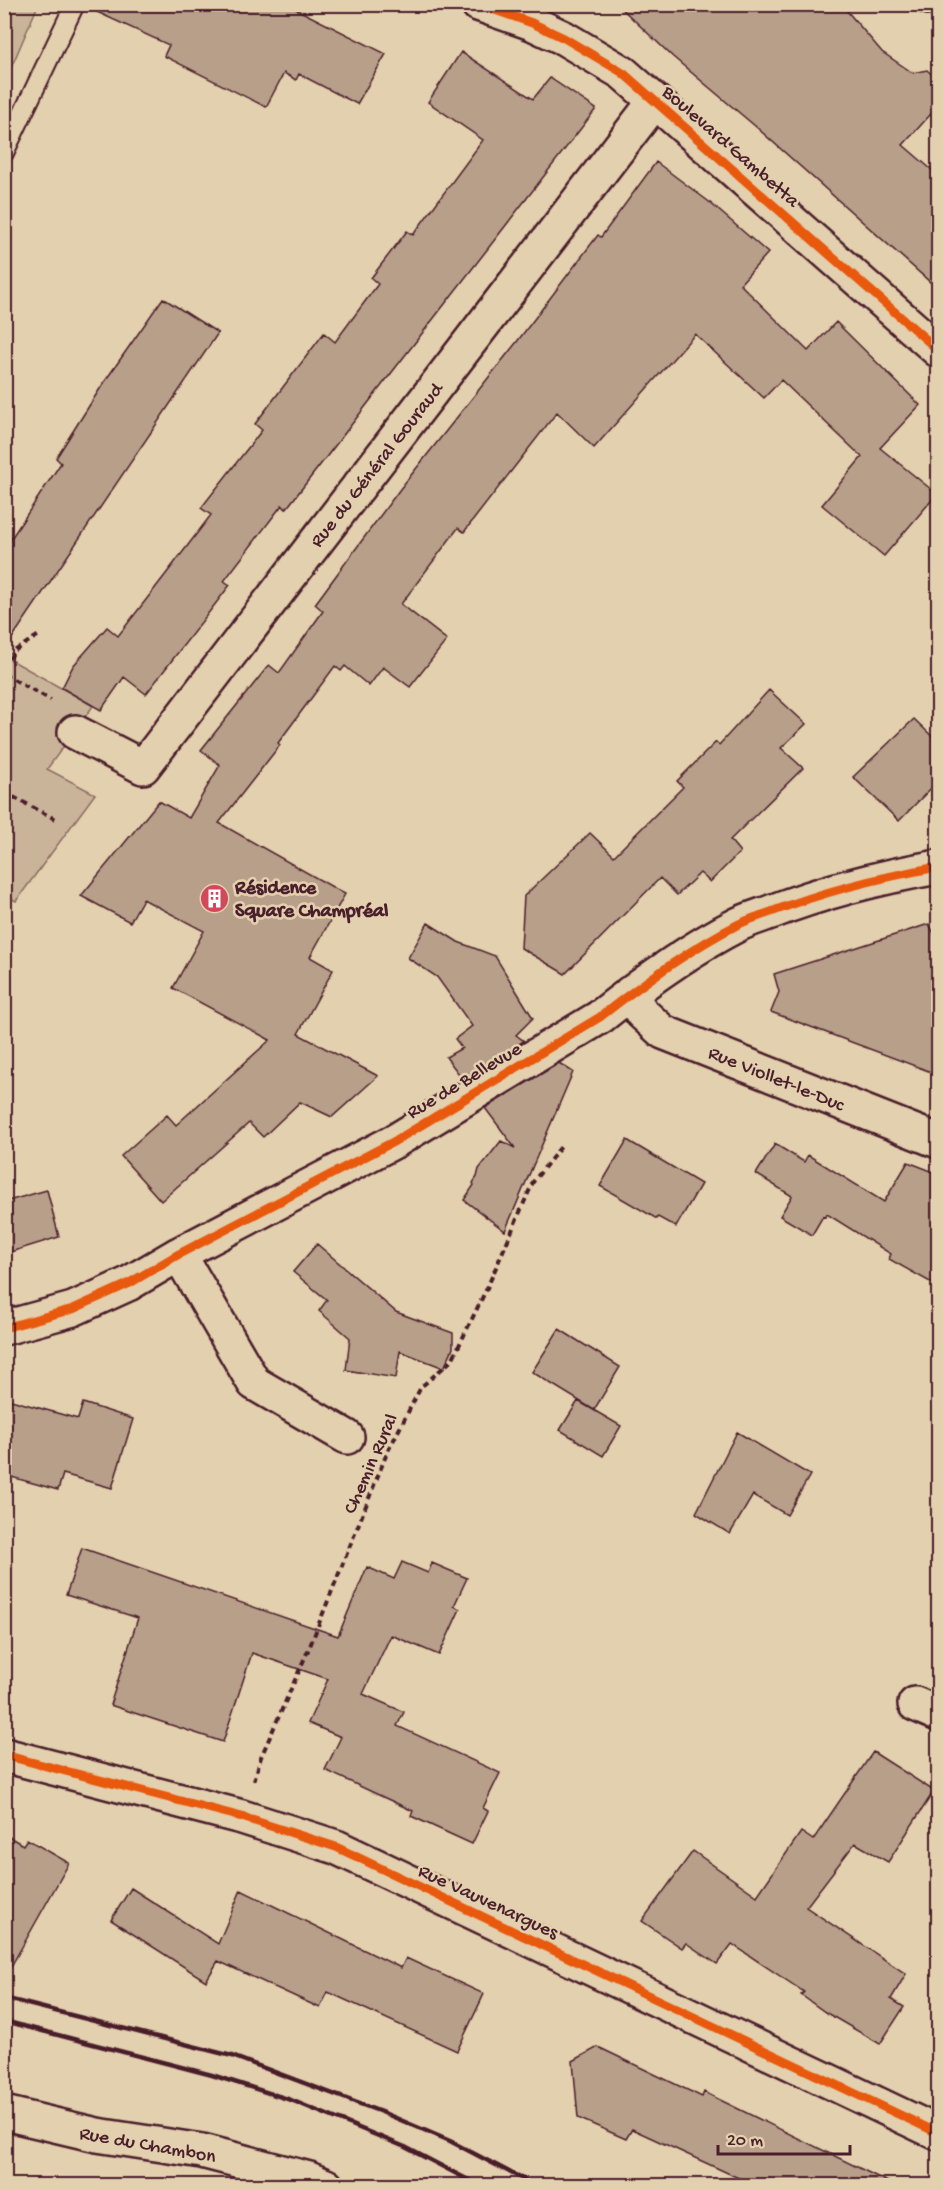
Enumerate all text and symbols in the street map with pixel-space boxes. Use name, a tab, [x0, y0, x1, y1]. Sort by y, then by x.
street label: Boulevard Gambetta	[656, 81, 804, 214]
street label: Rue du Général Gouraud	[306, 377, 451, 553]
place label: Résidence Square Champréal	[234, 878, 389, 924]
building icon: Résidence Square Champréal	[198, 882, 230, 914]
street label: Rue de Bellevue	[403, 1038, 527, 1125]
street label: Rue Viollet-le-Duc	[704, 1043, 848, 1118]
street label: Chemin Rural	[340, 1411, 404, 1518]
street label: Rue Vauvenargues	[414, 1861, 562, 1946]
scale bar	[718, 2118, 850, 2156]
street label: Rue du Chambon	[77, 2123, 218, 2170]
text: 20 m	[727, 2131, 763, 2152]

